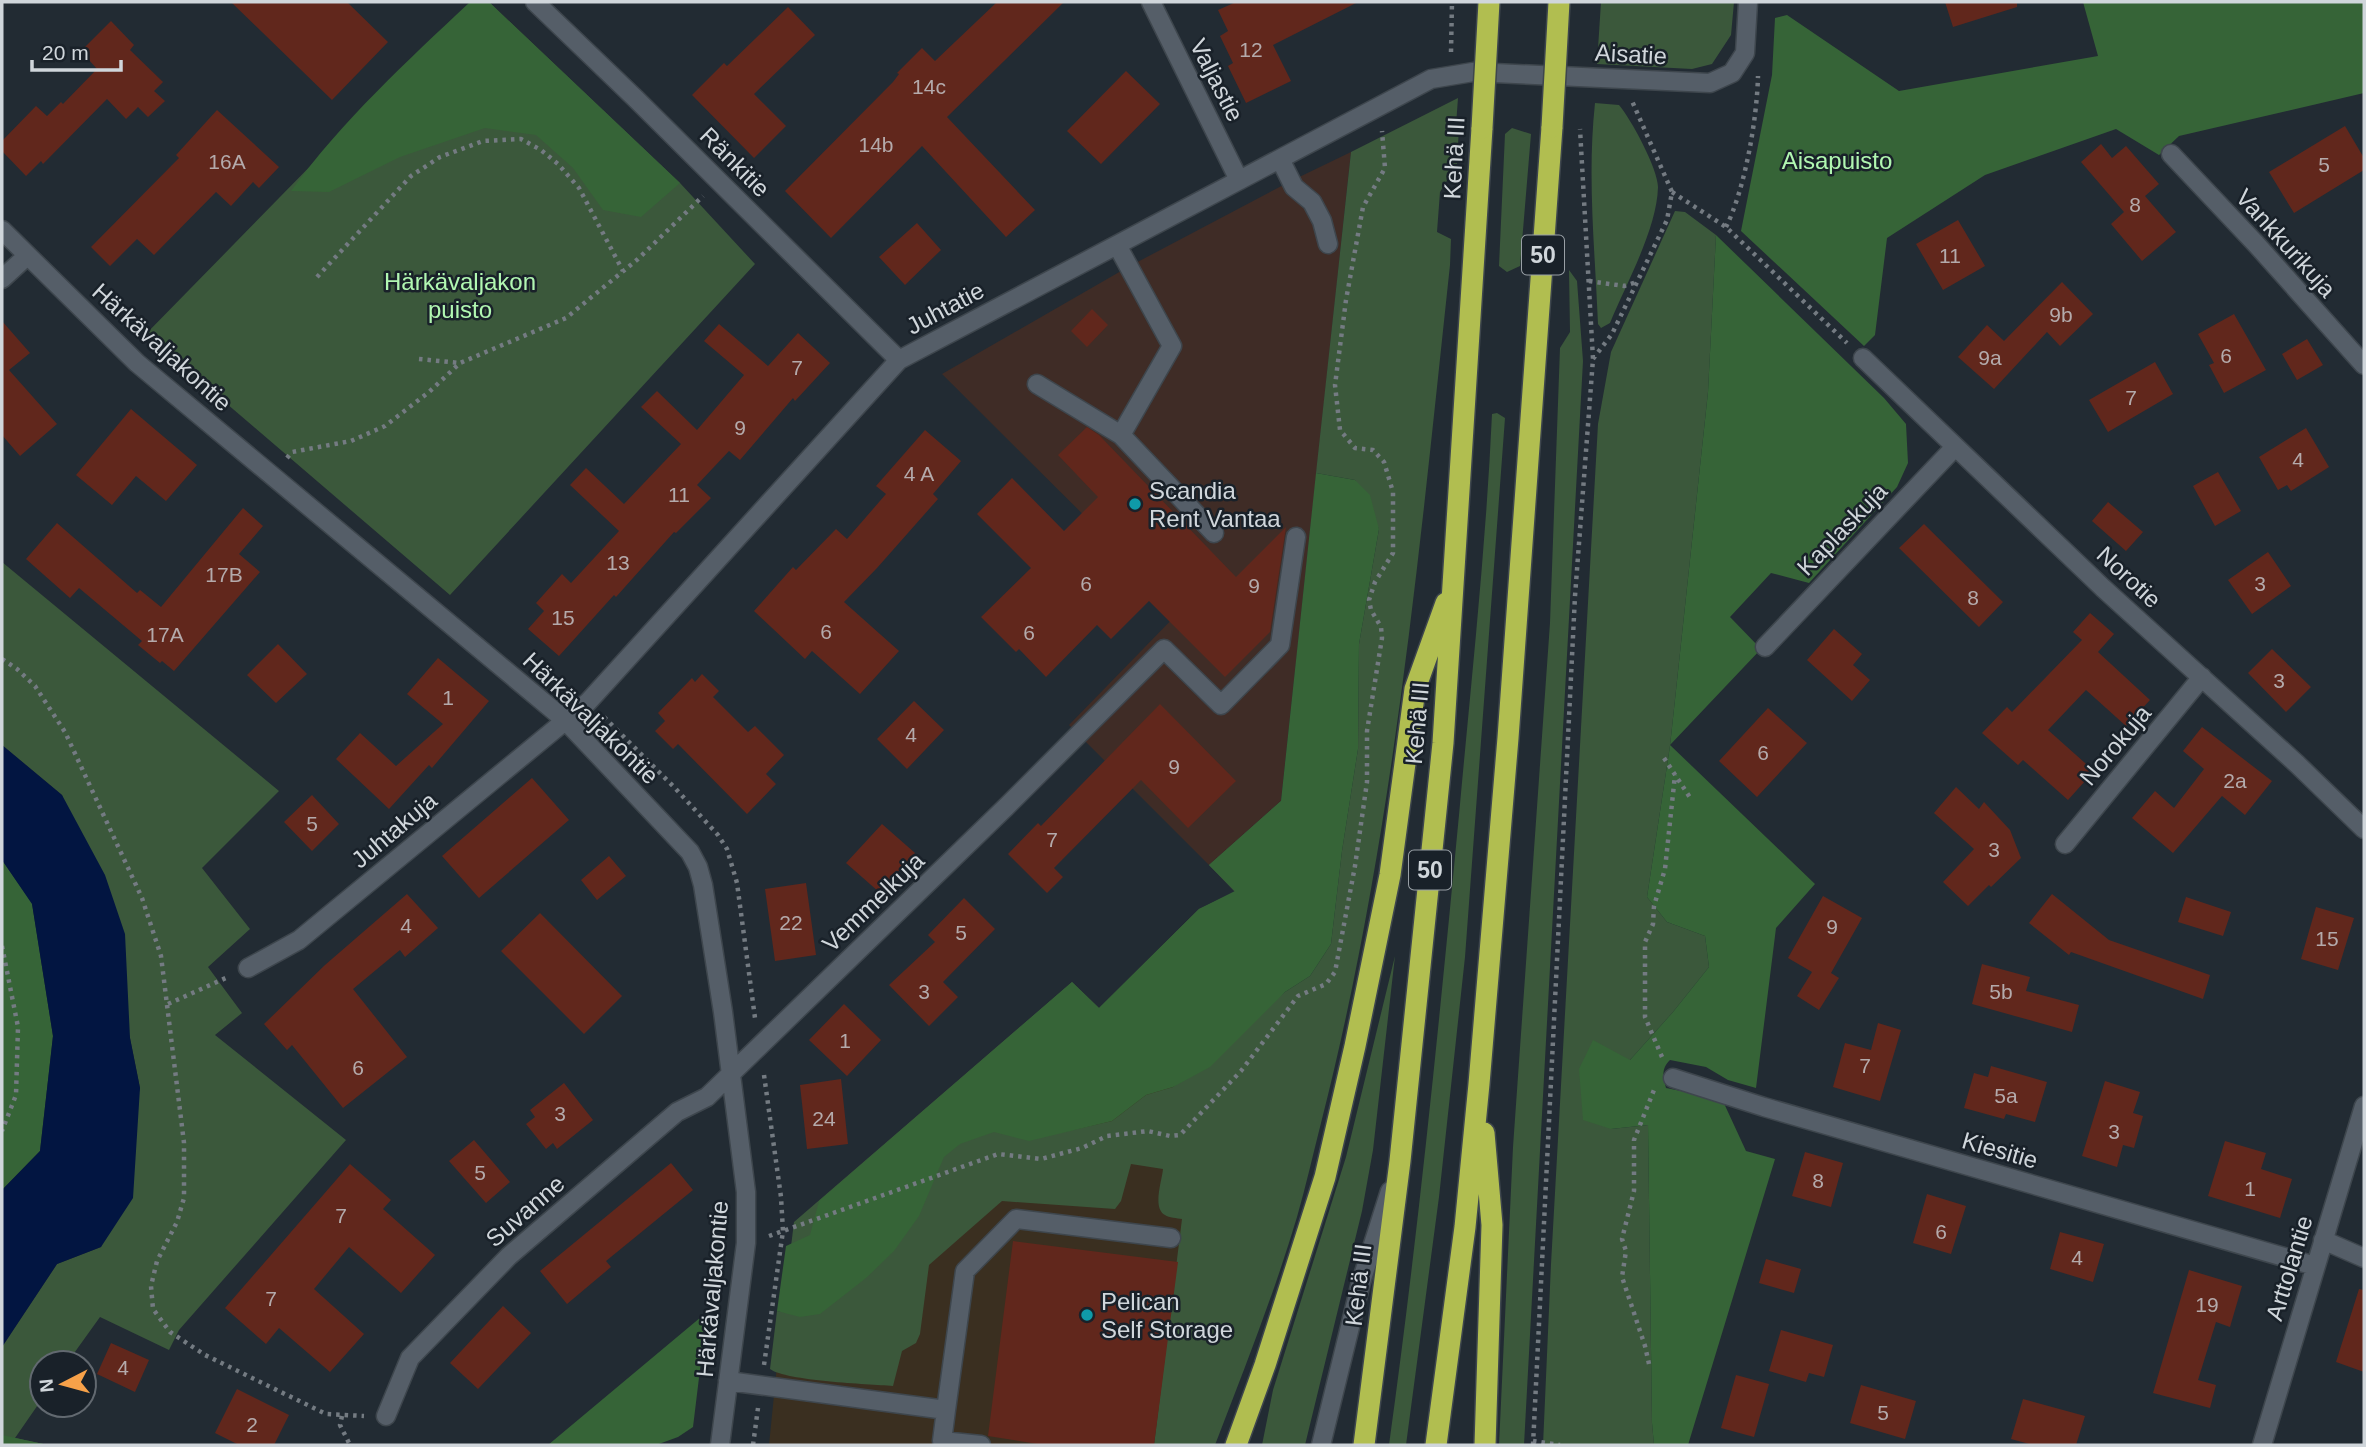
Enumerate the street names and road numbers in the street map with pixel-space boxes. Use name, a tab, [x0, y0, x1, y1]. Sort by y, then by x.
street label: Valjastie	[1185, 34, 1249, 126]
street label: Aisatie	[1594, 39, 1668, 69]
street label: Kehä III	[1438, 116, 1470, 200]
street label: Ränkitie	[695, 122, 775, 202]
street label: Vankkurikuja	[2231, 184, 2342, 303]
road number: 50	[1522, 236, 1564, 274]
street label: Juhtatie	[902, 276, 988, 340]
street label: Härkävaljakontie	[87, 278, 237, 416]
street label: Kaplaskuja	[1792, 477, 1893, 581]
street label: Norotie	[2091, 541, 2167, 613]
street label: Härkävaljakontie	[518, 647, 664, 789]
street label: Kehä III	[1400, 681, 1434, 765]
street label: Norokuja	[2074, 699, 2157, 790]
street label: Juhtakuja	[346, 786, 443, 873]
street label: Vemmelkuja	[817, 846, 930, 957]
road number: 50	[1409, 850, 1451, 890]
street label: Kiesitie	[1959, 1126, 2041, 1174]
street label: Suvanne	[480, 1170, 570, 1252]
street label: Härkävaljakontie	[691, 1199, 733, 1379]
street label: Arttolantie	[2260, 1212, 2318, 1324]
street label: Kehä III	[1340, 1242, 1376, 1328]

